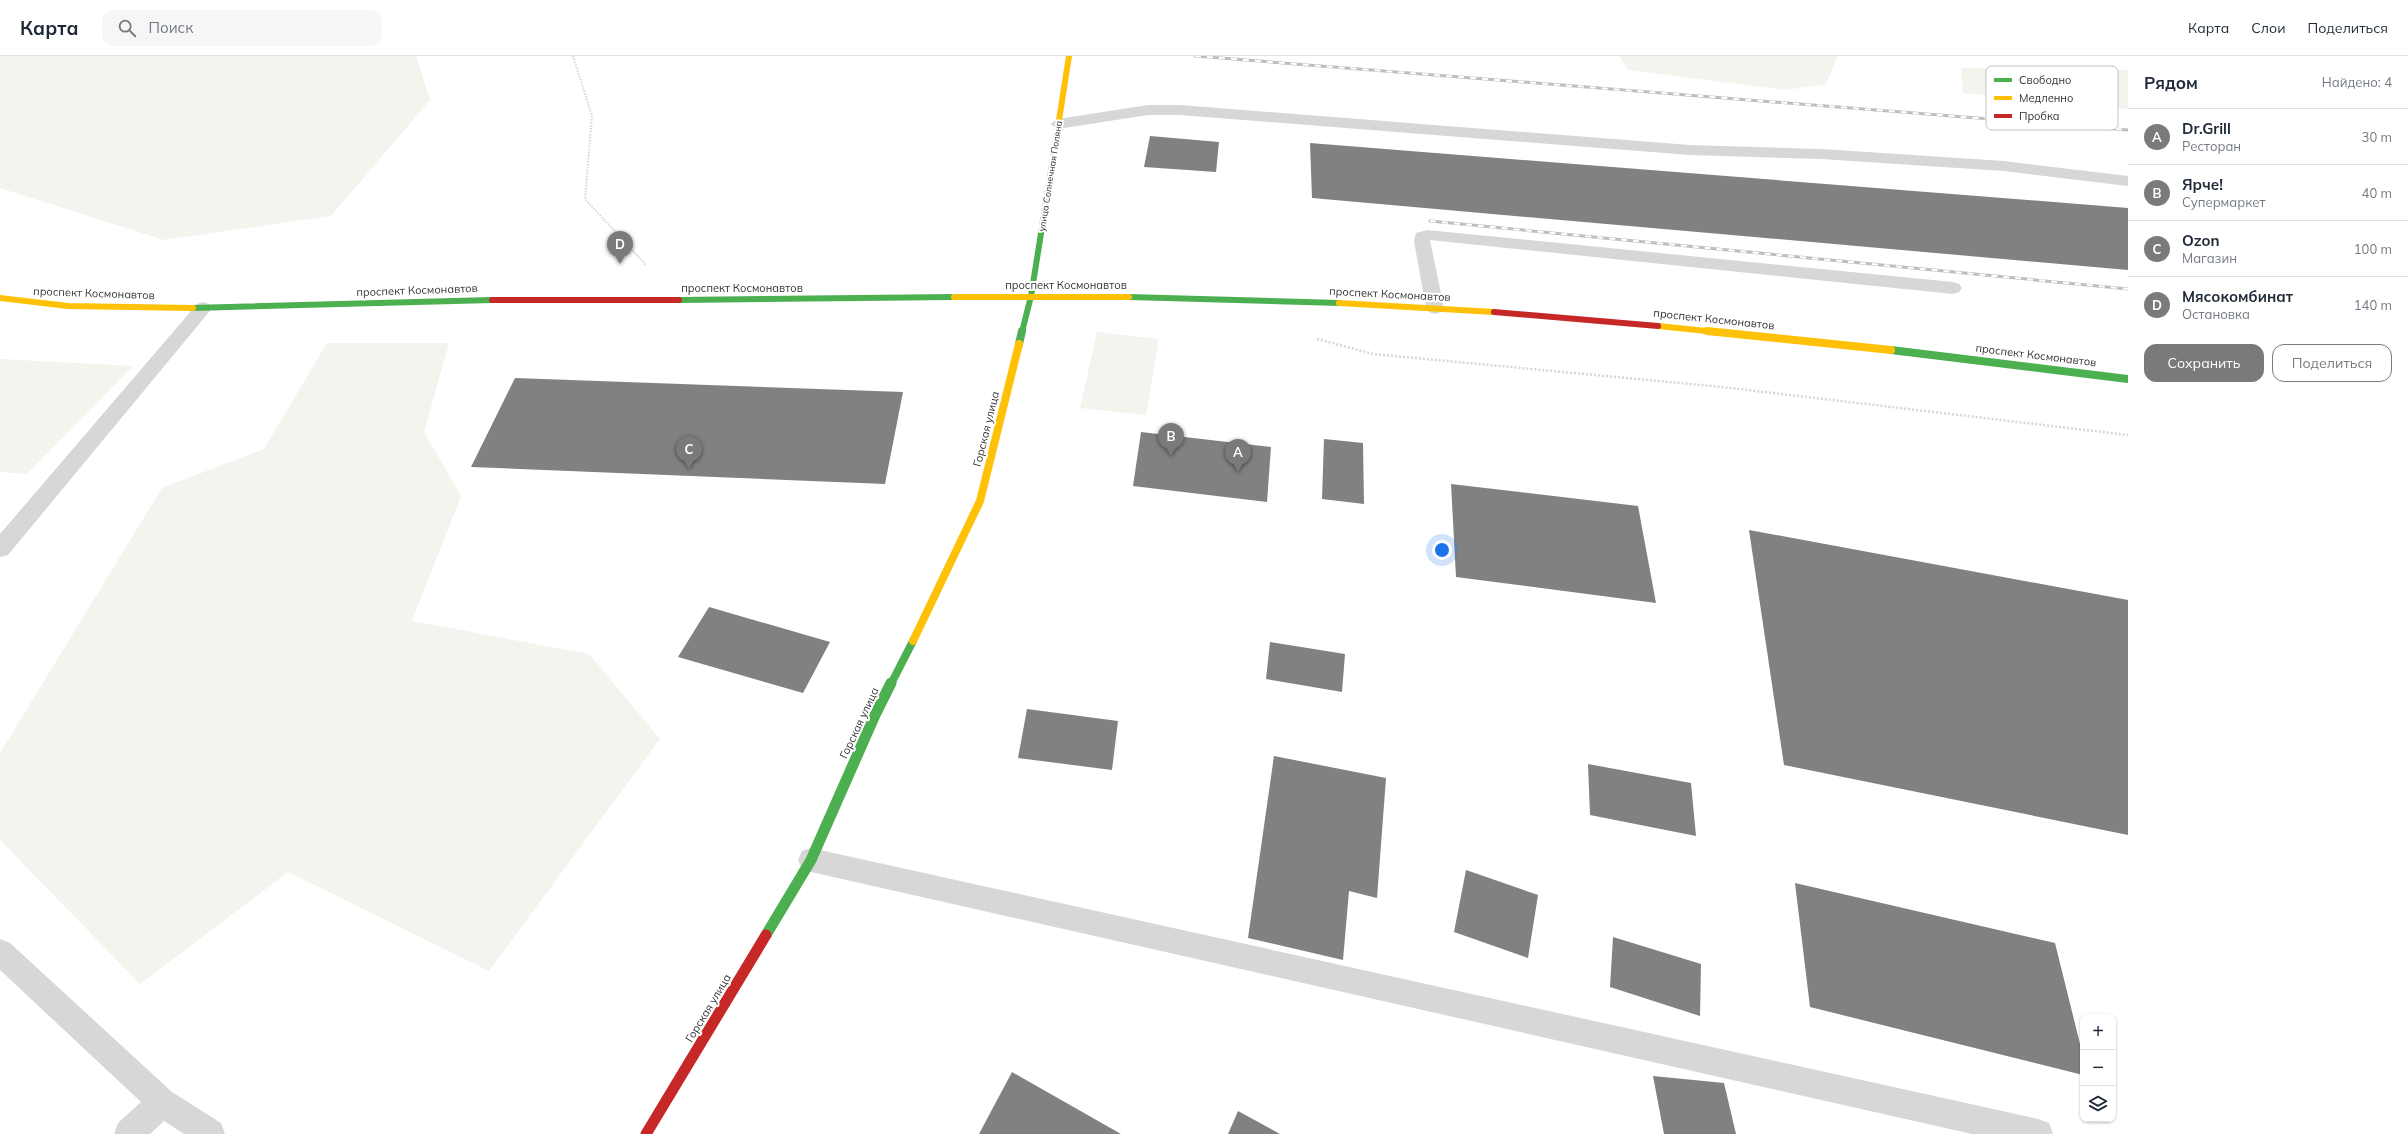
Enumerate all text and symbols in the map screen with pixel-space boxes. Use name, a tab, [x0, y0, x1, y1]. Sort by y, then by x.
search box	[102, 10, 382, 46]
text: Карта	[20, 16, 78, 40]
icon: search	[116, 17, 138, 39]
text: Поиск	[148, 18, 193, 37]
text: Карта	[2188, 19, 2229, 37]
text: Слои	[2251, 19, 2286, 37]
text: Поделиться	[2308, 19, 2388, 37]
legend	[1986, 66, 2118, 130]
text: Рядом	[2144, 72, 2198, 93]
text: Свободно	[2019, 73, 2072, 87]
text: Найдено: 4	[2322, 74, 2392, 90]
text: Медленно	[2019, 91, 2073, 105]
text: Пробка	[2019, 109, 2060, 123]
text: Dr.Grill	[2182, 119, 2231, 138]
street label: улица Солнечная Поляна	[1036, 120, 1065, 232]
text: A	[2152, 129, 2162, 145]
text: 30 m	[2362, 129, 2392, 145]
text: Ресторан	[2182, 138, 2241, 154]
text: Ярче!	[2182, 175, 2223, 194]
text: B	[2153, 185, 2161, 201]
text: 40 m	[2362, 185, 2392, 201]
text: Супермаркет	[2182, 194, 2265, 210]
pin: D	[607, 231, 633, 264]
text: Ozon	[2182, 231, 2219, 250]
text: C	[2153, 241, 2161, 257]
text: 100 m	[2354, 241, 2392, 257]
text: Магазин	[2182, 250, 2237, 266]
street label: проспект Космонавтов	[1005, 278, 1127, 292]
street label: проспект Космонавтов	[356, 281, 478, 299]
street label: проспект Космонавтов	[681, 281, 803, 295]
street label: проспект Космонавтов	[33, 284, 155, 302]
street label: проспект Космонавтов	[1329, 284, 1451, 304]
text: Мясокомбинат	[2182, 287, 2293, 306]
text: D	[2152, 297, 2162, 313]
text: 140 m	[2354, 297, 2392, 313]
street label: проспект Космонавтов	[1653, 306, 1775, 332]
text: Остановка	[2182, 306, 2250, 322]
street label: проспект Космонавтов	[1975, 341, 2097, 369]
button: Сохранить	[2144, 344, 2264, 382]
button: Поделиться	[2272, 344, 2392, 382]
street label: Горская улица	[970, 390, 1002, 468]
pin: B	[1158, 423, 1184, 456]
pin: C	[676, 436, 702, 469]
pin: A	[1225, 439, 1251, 472]
your location	[1432, 540, 1452, 560]
street label: Горская улица	[836, 685, 882, 761]
street label: Горская улица	[682, 971, 734, 1045]
map controls	[2080, 1014, 2116, 1122]
button: +	[2080, 1014, 2116, 1050]
button: −	[2080, 1050, 2116, 1086]
button: layers	[2080, 1086, 2116, 1122]

